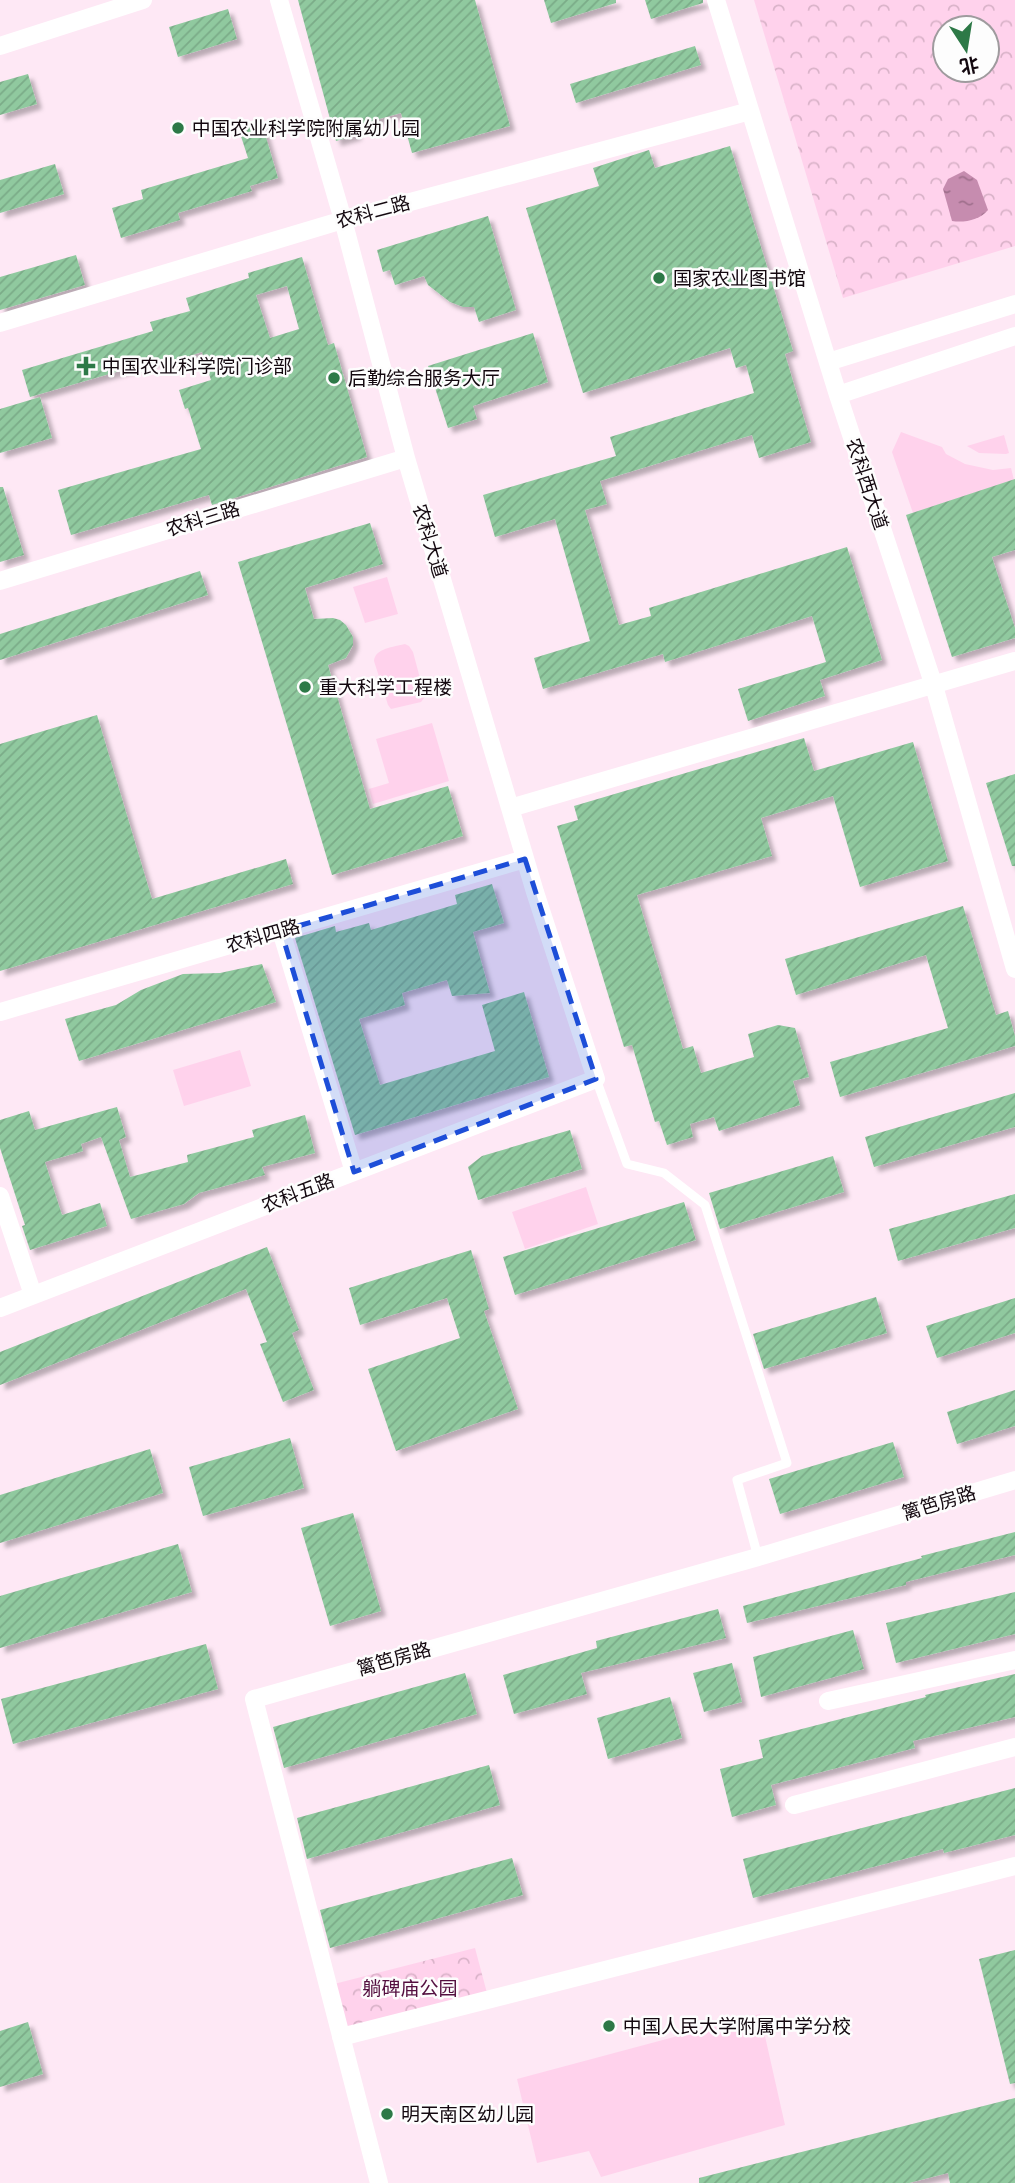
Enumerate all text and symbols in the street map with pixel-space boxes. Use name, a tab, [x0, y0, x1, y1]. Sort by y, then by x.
north arrow	[931, 14, 1001, 84]
text: 北	[958, 52, 981, 78]
place label: 中国农业科学院附属幼儿园	[192, 117, 420, 140]
marker: 中国农业科学院附属幼儿园	[170, 120, 186, 136]
street label: 农科二路	[333, 191, 413, 233]
place label: 国家农业图书馆	[673, 267, 806, 290]
marker: 国家农业图书馆	[651, 270, 667, 286]
place label: 中国农业科学院门诊部	[102, 355, 292, 378]
marker: 中国农业科学院门诊部	[76, 356, 96, 376]
place label: 后勤综合服务大厅	[348, 367, 500, 390]
marker: 后勤综合服务大厅	[326, 370, 342, 386]
street label: 农科西大道	[841, 435, 893, 533]
street label: 农科三路	[163, 497, 243, 541]
street label: 农科大道	[408, 501, 452, 581]
place label: 重大科学工程楼	[319, 676, 452, 699]
marker: 重大科学工程楼	[297, 679, 313, 695]
street label: 农科四路	[223, 914, 303, 958]
street label: 农科五路	[258, 1169, 338, 1217]
street label: 篱笆房路	[899, 1481, 979, 1525]
street label: 篱笆房路	[354, 1637, 434, 1681]
park label: 躺碑庙公园	[362, 1977, 458, 2000]
place label: 中国人民大学附属中学分校	[623, 2015, 851, 2038]
marker: 中国人民大学附属中学分校	[601, 2018, 617, 2034]
place label: 明天南区幼儿园	[401, 2103, 534, 2126]
marker: 明天南区幼儿园	[379, 2106, 395, 2122]

